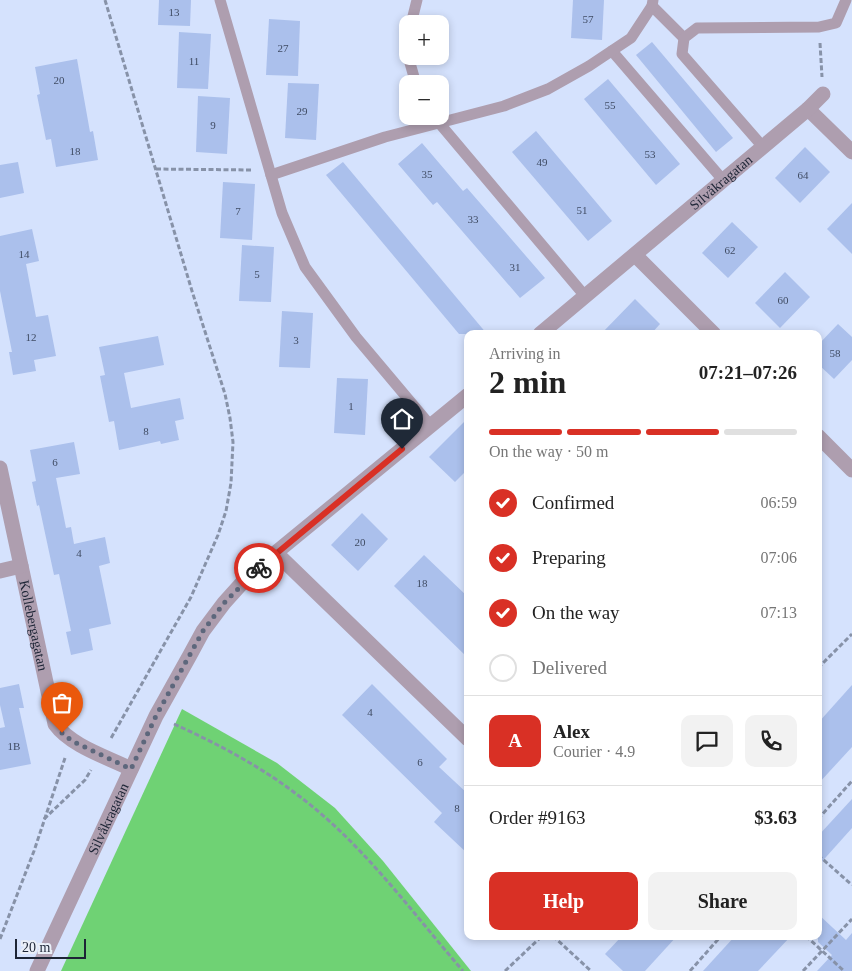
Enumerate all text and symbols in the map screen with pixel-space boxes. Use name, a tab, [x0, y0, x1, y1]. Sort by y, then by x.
house number: 13	[169, 6, 180, 18]
house number: 57	[583, 13, 594, 25]
map controls	[399, 15, 449, 125]
button: +	[399, 15, 449, 65]
house number: 27	[278, 42, 289, 54]
house number: 11	[189, 55, 199, 67]
house number: 20	[54, 74, 65, 86]
button: −	[399, 75, 449, 125]
house number: 55	[605, 99, 616, 111]
house number: 29	[297, 105, 308, 117]
house number: 9	[210, 119, 216, 131]
house number: 18	[70, 145, 81, 157]
house number: 53	[645, 148, 656, 160]
street label: Silvåkragatan	[686, 152, 755, 213]
house number: 49	[537, 156, 548, 168]
house number: 35	[422, 168, 433, 180]
house number: 64	[798, 169, 809, 181]
house number: 51	[577, 204, 588, 216]
house number: 7	[235, 205, 241, 217]
house number: 33	[468, 213, 479, 225]
house number: 62	[725, 244, 736, 256]
house number: 14	[19, 248, 30, 260]
house number: 31	[510, 261, 521, 273]
house number: 5	[254, 268, 260, 280]
house number: 60	[778, 294, 789, 306]
house number: 12	[26, 331, 37, 343]
house number: 3	[293, 334, 299, 346]
text: Arriving in	[489, 345, 561, 362]
house number: 58	[830, 347, 841, 359]
text: 07:21–07:26	[699, 362, 797, 383]
text: 2 min	[489, 364, 566, 400]
pin	[381, 398, 423, 449]
house number: 1	[348, 400, 354, 412]
icon: home	[388, 405, 416, 433]
house number: 8	[143, 425, 149, 437]
text: On the way · 50 m	[489, 443, 609, 460]
house number: 6	[52, 456, 58, 468]
icon: check	[489, 489, 517, 517]
text: Confirmed	[532, 492, 614, 513]
text: 06:59	[761, 494, 797, 511]
house number: 20	[355, 536, 366, 548]
courier	[234, 543, 284, 593]
icon: check	[489, 544, 517, 572]
house number: 4	[76, 547, 82, 559]
text: Preparing	[532, 547, 606, 568]
text: 07:06	[761, 549, 797, 566]
icon: bike	[245, 554, 273, 582]
house number: 18	[417, 577, 428, 589]
street label: Kollebergagatan	[17, 579, 51, 672]
icon: check	[489, 599, 517, 627]
text: On the way	[532, 602, 620, 623]
text: 07:13	[761, 604, 797, 621]
text: Delivered	[532, 657, 607, 678]
pin	[41, 682, 83, 733]
icon: bag	[48, 689, 76, 717]
house number: 4	[367, 706, 373, 718]
button: chat	[681, 715, 733, 767]
button: phone	[745, 715, 797, 767]
text: Alex	[553, 721, 590, 742]
text: A	[508, 730, 522, 751]
house number: 1B	[8, 740, 20, 752]
text: Courier · 4.9	[553, 743, 635, 760]
house number: 6	[417, 756, 423, 768]
street label: Silvåkragatan	[85, 781, 131, 857]
house number: 8	[454, 802, 460, 814]
text: Order #9163	[489, 807, 586, 828]
text: $3.63	[754, 807, 797, 828]
button: Help	[489, 872, 638, 930]
button: Share	[648, 872, 797, 930]
scale bar	[15, 936, 86, 959]
text: 20 m	[22, 940, 50, 955]

